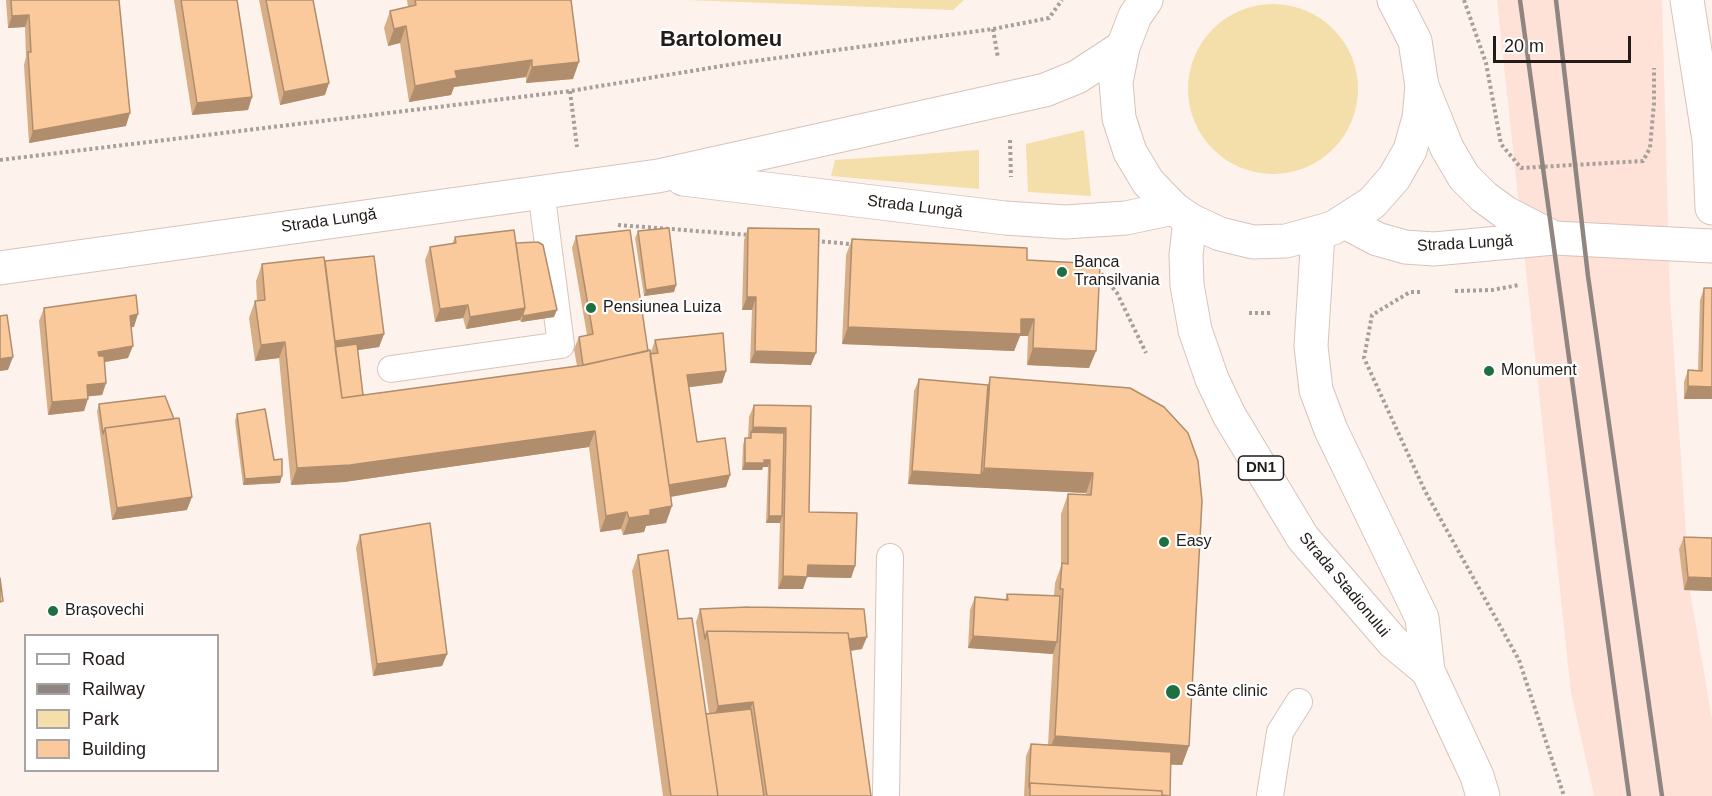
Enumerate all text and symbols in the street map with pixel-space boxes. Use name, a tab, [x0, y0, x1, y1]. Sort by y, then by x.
scale bar	[1496, 24, 1634, 62]
district label: Bartolomeu	[660, 27, 782, 53]
text: 20 m	[1504, 36, 1544, 56]
street label: Strada Lungă	[866, 192, 964, 222]
street label: Strada Lungă	[280, 205, 378, 237]
street label: Strada Lungă	[1417, 232, 1513, 256]
place label: Banca Transilvania	[1074, 253, 1160, 291]
marker: Banca Transilvania	[1055, 265, 1069, 279]
place label: Pensiunea Luiza	[603, 298, 721, 318]
marker: Pensiunea Luiza	[584, 301, 598, 315]
place label: Monument	[1501, 361, 1577, 381]
marker: Monument	[1482, 364, 1496, 378]
road number: DN1	[1238, 456, 1284, 480]
street label: Strada Stadionului	[1295, 529, 1393, 641]
place label: Easy	[1176, 532, 1212, 552]
marker: Easy	[1157, 535, 1171, 549]
place label: Brașovechi	[65, 601, 144, 621]
marker: Brașovechi	[46, 604, 60, 618]
legend	[24, 634, 219, 772]
text: Road	[82, 649, 125, 669]
text: Railway	[82, 679, 145, 699]
place label: Sânte clinic	[1186, 682, 1268, 702]
marker: Sânte clinic	[1164, 683, 1182, 701]
text: Park	[82, 709, 119, 729]
text: Building	[82, 739, 146, 759]

